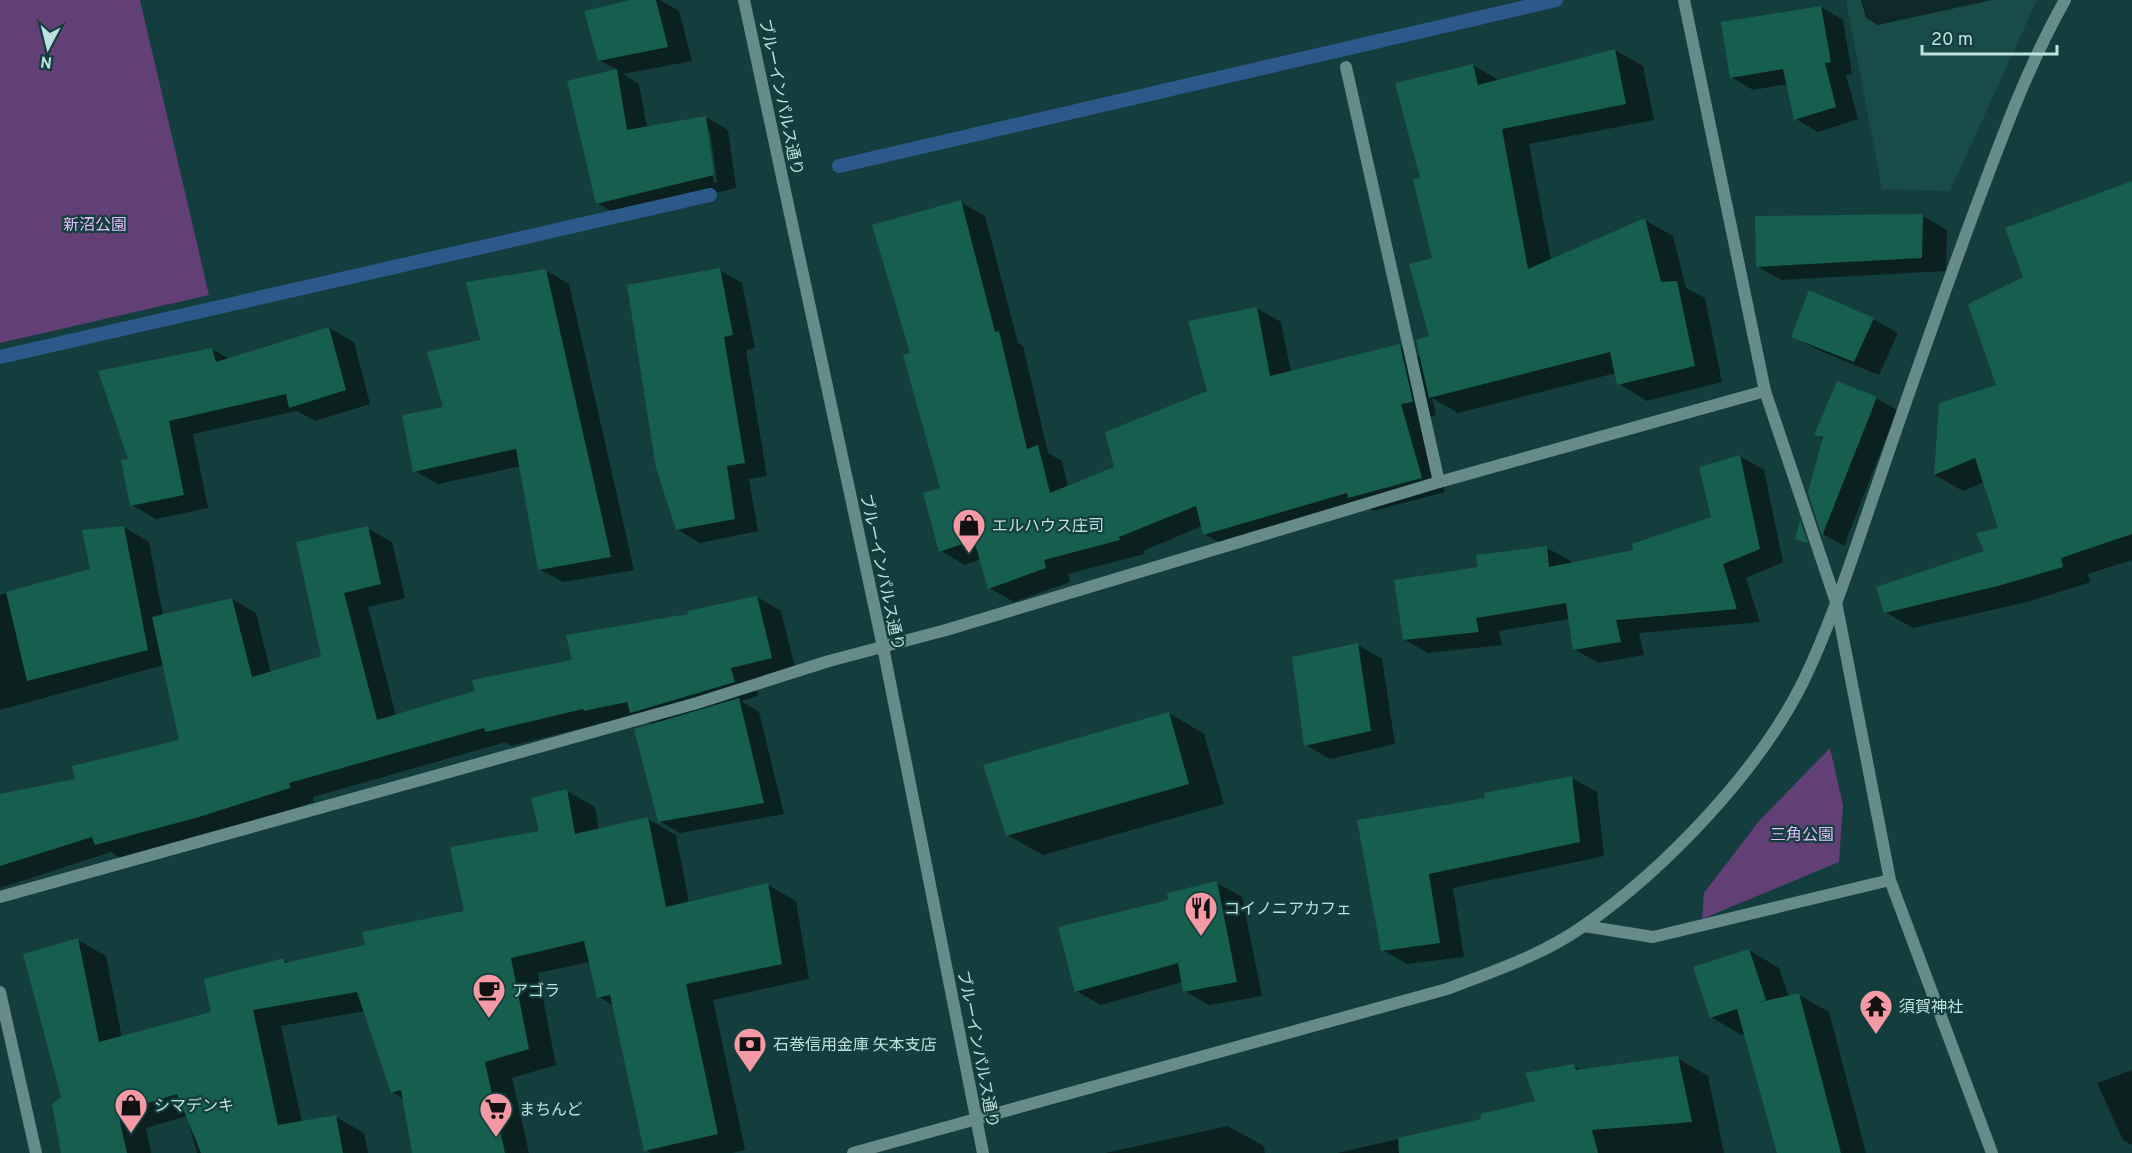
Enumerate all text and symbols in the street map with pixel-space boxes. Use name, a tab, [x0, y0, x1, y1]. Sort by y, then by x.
street label: ブルーインパルス通り	[754, 17, 806, 178]
north arrow	[18, 18, 78, 78]
scale bar	[1922, 18, 2057, 56]
text: 20 m	[1931, 29, 1973, 52]
text: N	[39, 50, 53, 72]
park label: 新沼公園	[63, 216, 127, 236]
street label: ブルーインパルス通り	[855, 492, 907, 653]
shop icon: エルハウス庄司	[951, 507, 987, 554]
place label: エルハウス庄司	[992, 517, 1104, 537]
park label: 三角公園	[1770, 826, 1834, 846]
restaurant icon: コイノニアカフェ	[1183, 890, 1219, 937]
place label: コイノニアカフェ	[1224, 900, 1352, 920]
street label: ブルーインパルス通り	[952, 969, 1002, 1130]
cafe icon: アゴラ	[471, 972, 507, 1019]
place label: アゴラ	[512, 982, 560, 1002]
temple icon: 須賀神社	[1858, 988, 1894, 1035]
place label: 須賀神社	[1899, 998, 1963, 1018]
bank icon: 石巻信用金庫 矢本支店	[732, 1026, 768, 1073]
place label: 石巻信用金庫 矢本支店	[773, 1036, 937, 1056]
shop icon: シマデンキ	[113, 1087, 149, 1134]
supermarket icon: まちんど	[478, 1091, 514, 1138]
place label: シマデンキ	[154, 1097, 234, 1117]
place label: まちんど	[519, 1101, 583, 1121]

